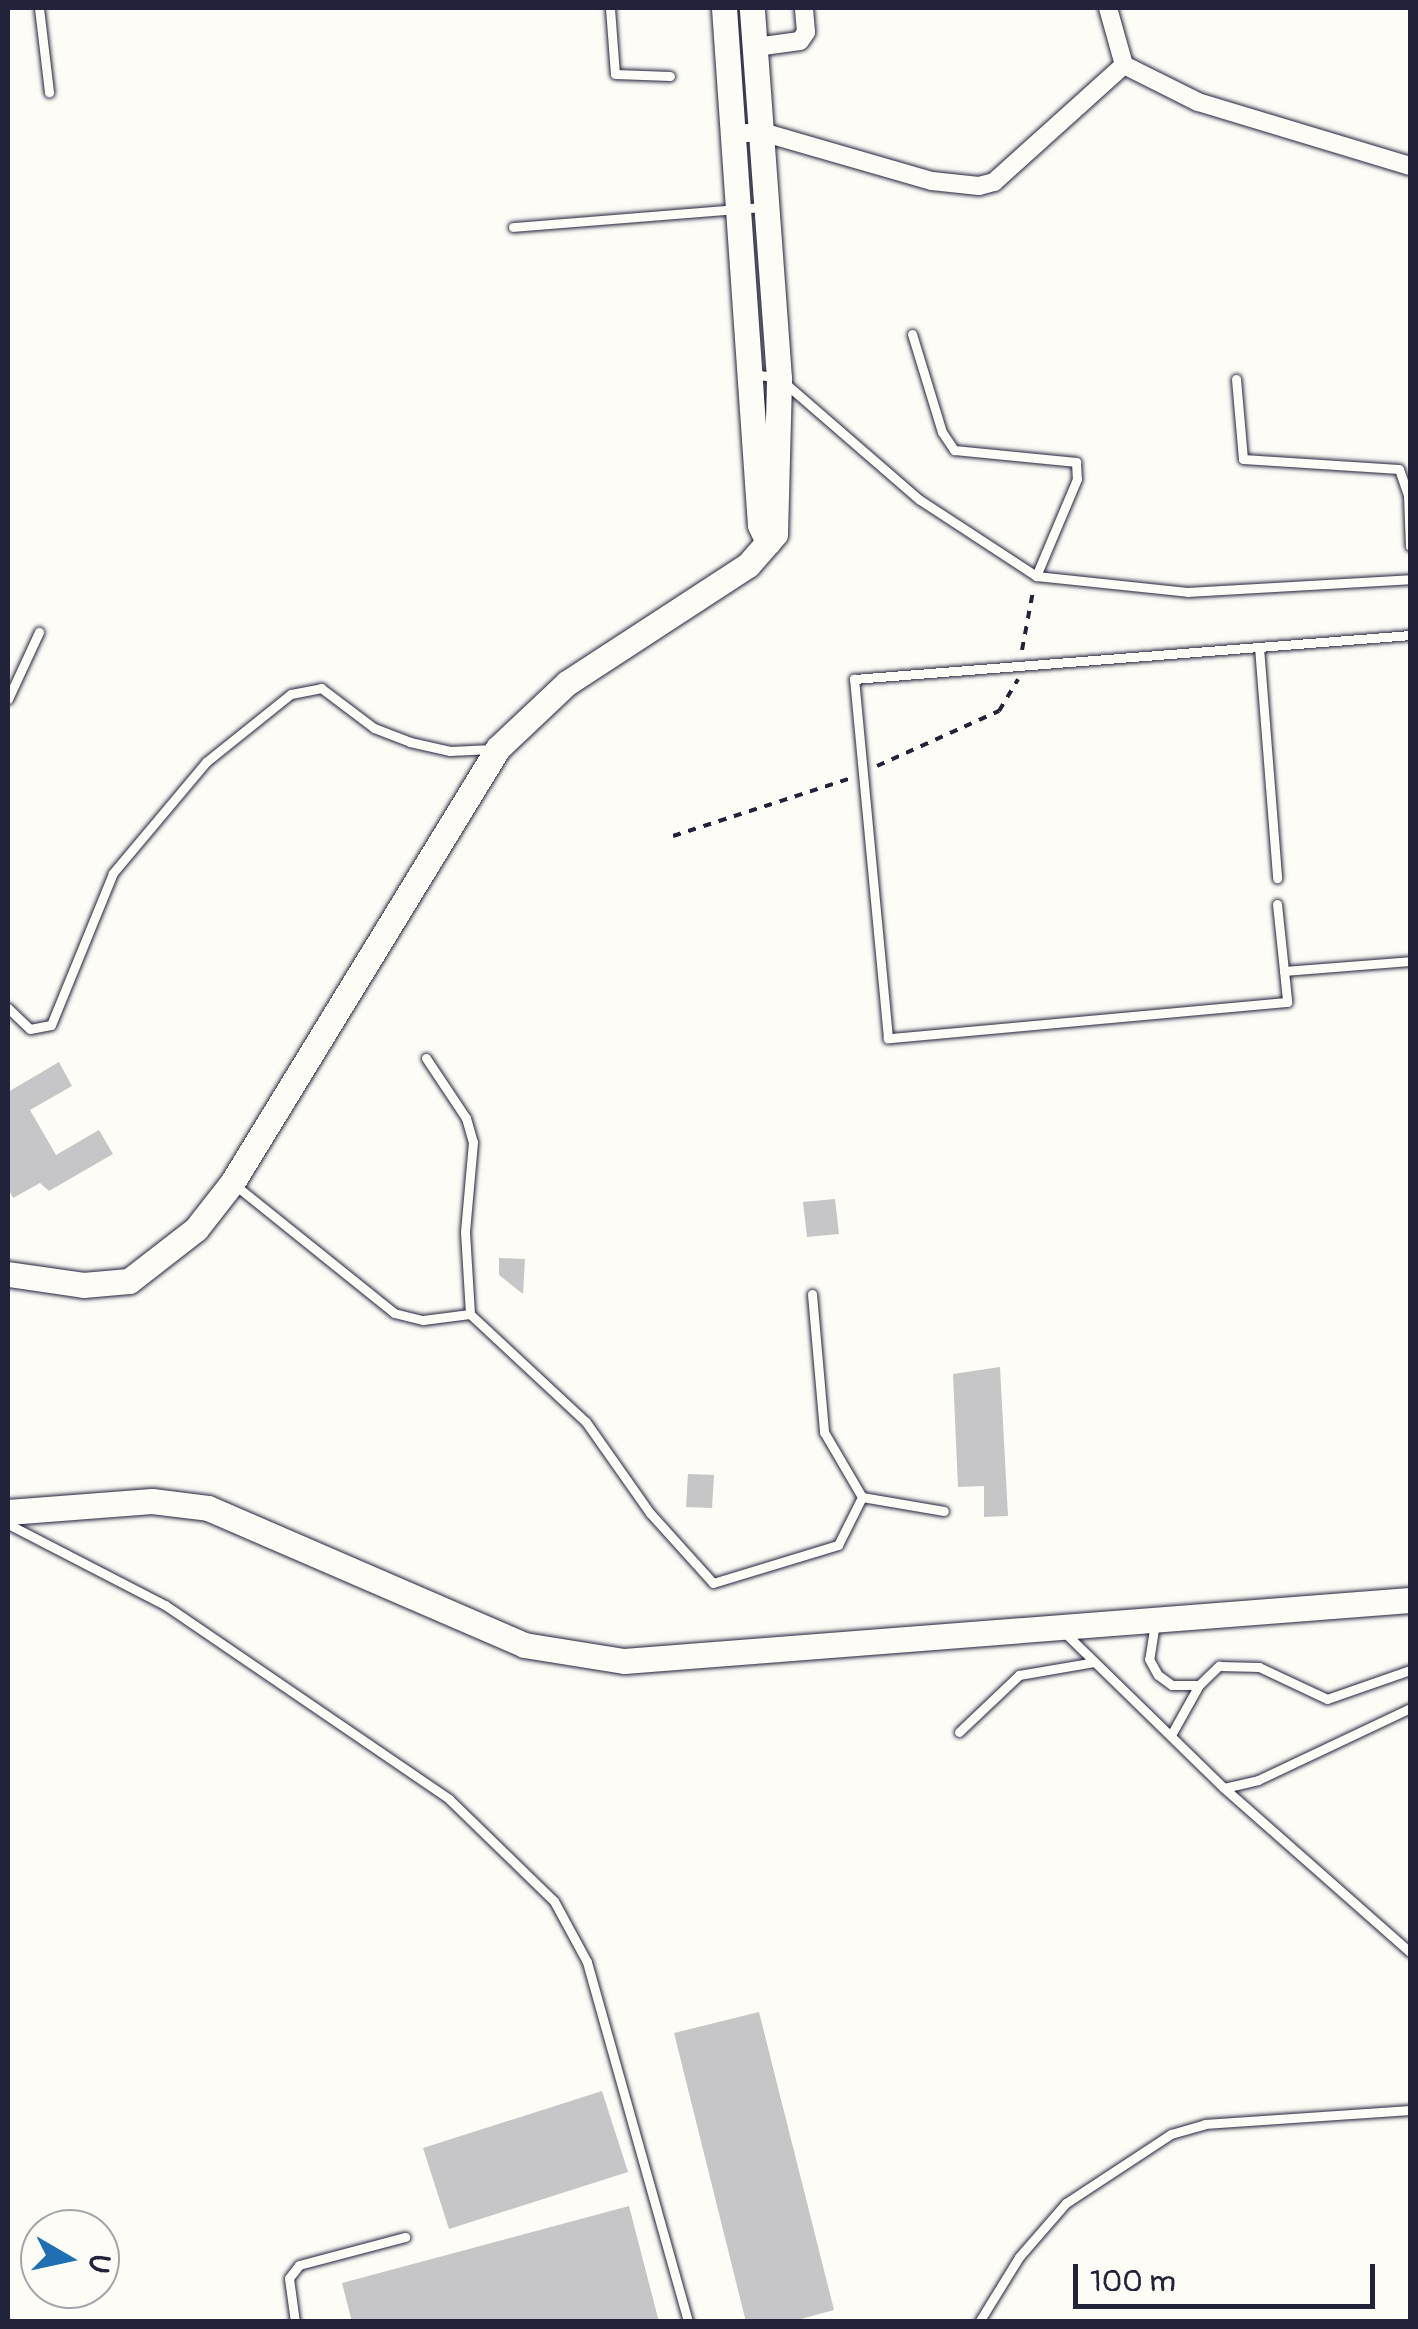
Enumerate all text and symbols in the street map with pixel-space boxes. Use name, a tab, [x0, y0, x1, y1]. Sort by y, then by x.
north arrow	[20, 2209, 120, 2309]
scale bar	[1078, 2244, 1380, 2306]
text: U	[79, 2252, 117, 2275]
text: 100 m	[1090, 2263, 1176, 2300]

